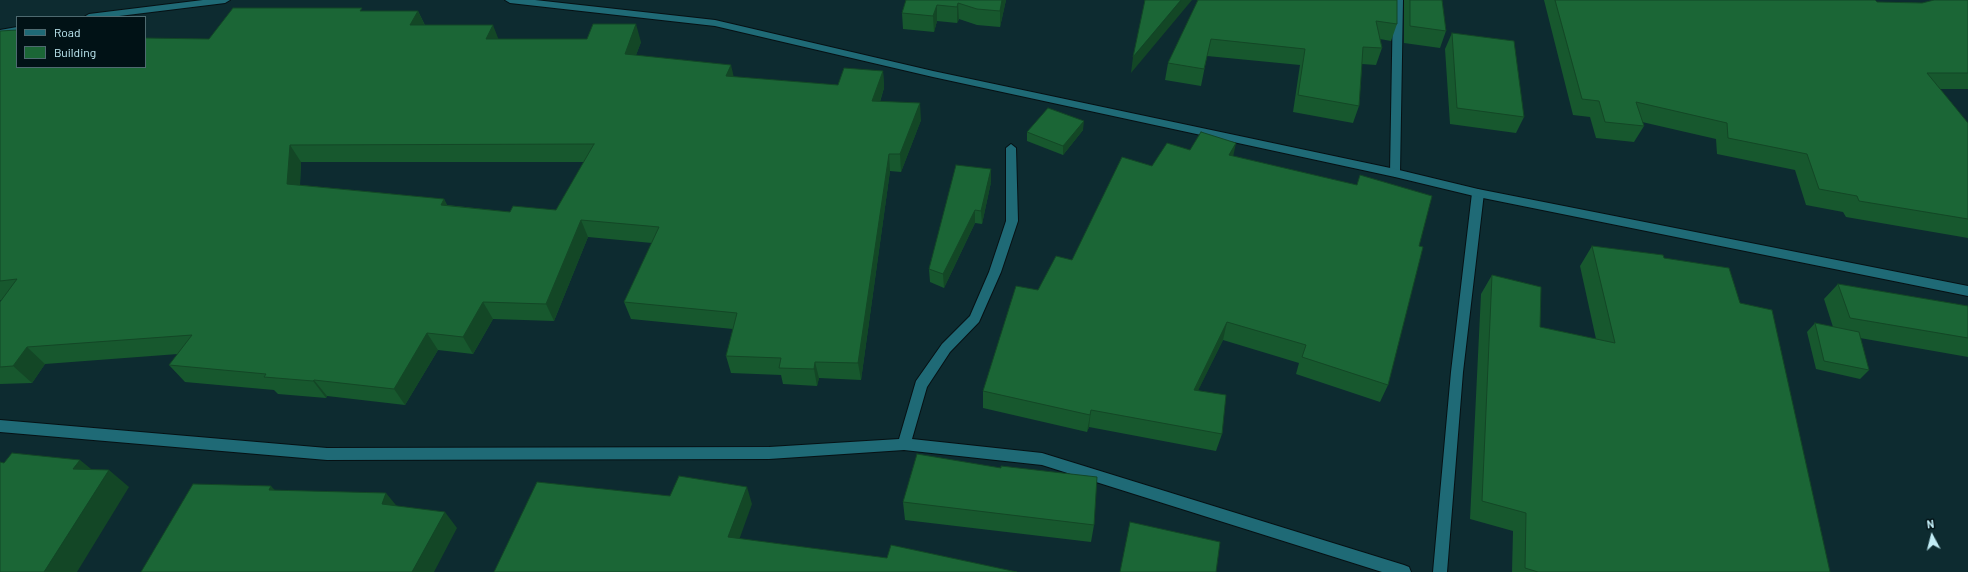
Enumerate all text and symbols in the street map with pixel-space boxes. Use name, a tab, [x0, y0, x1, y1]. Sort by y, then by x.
legend	[16, 16, 146, 68]
text: Road	[54, 25, 81, 39]
text: Building	[54, 45, 96, 59]
north arrow	[1912, 516, 1952, 556]
text: N	[1926, 517, 1935, 530]

